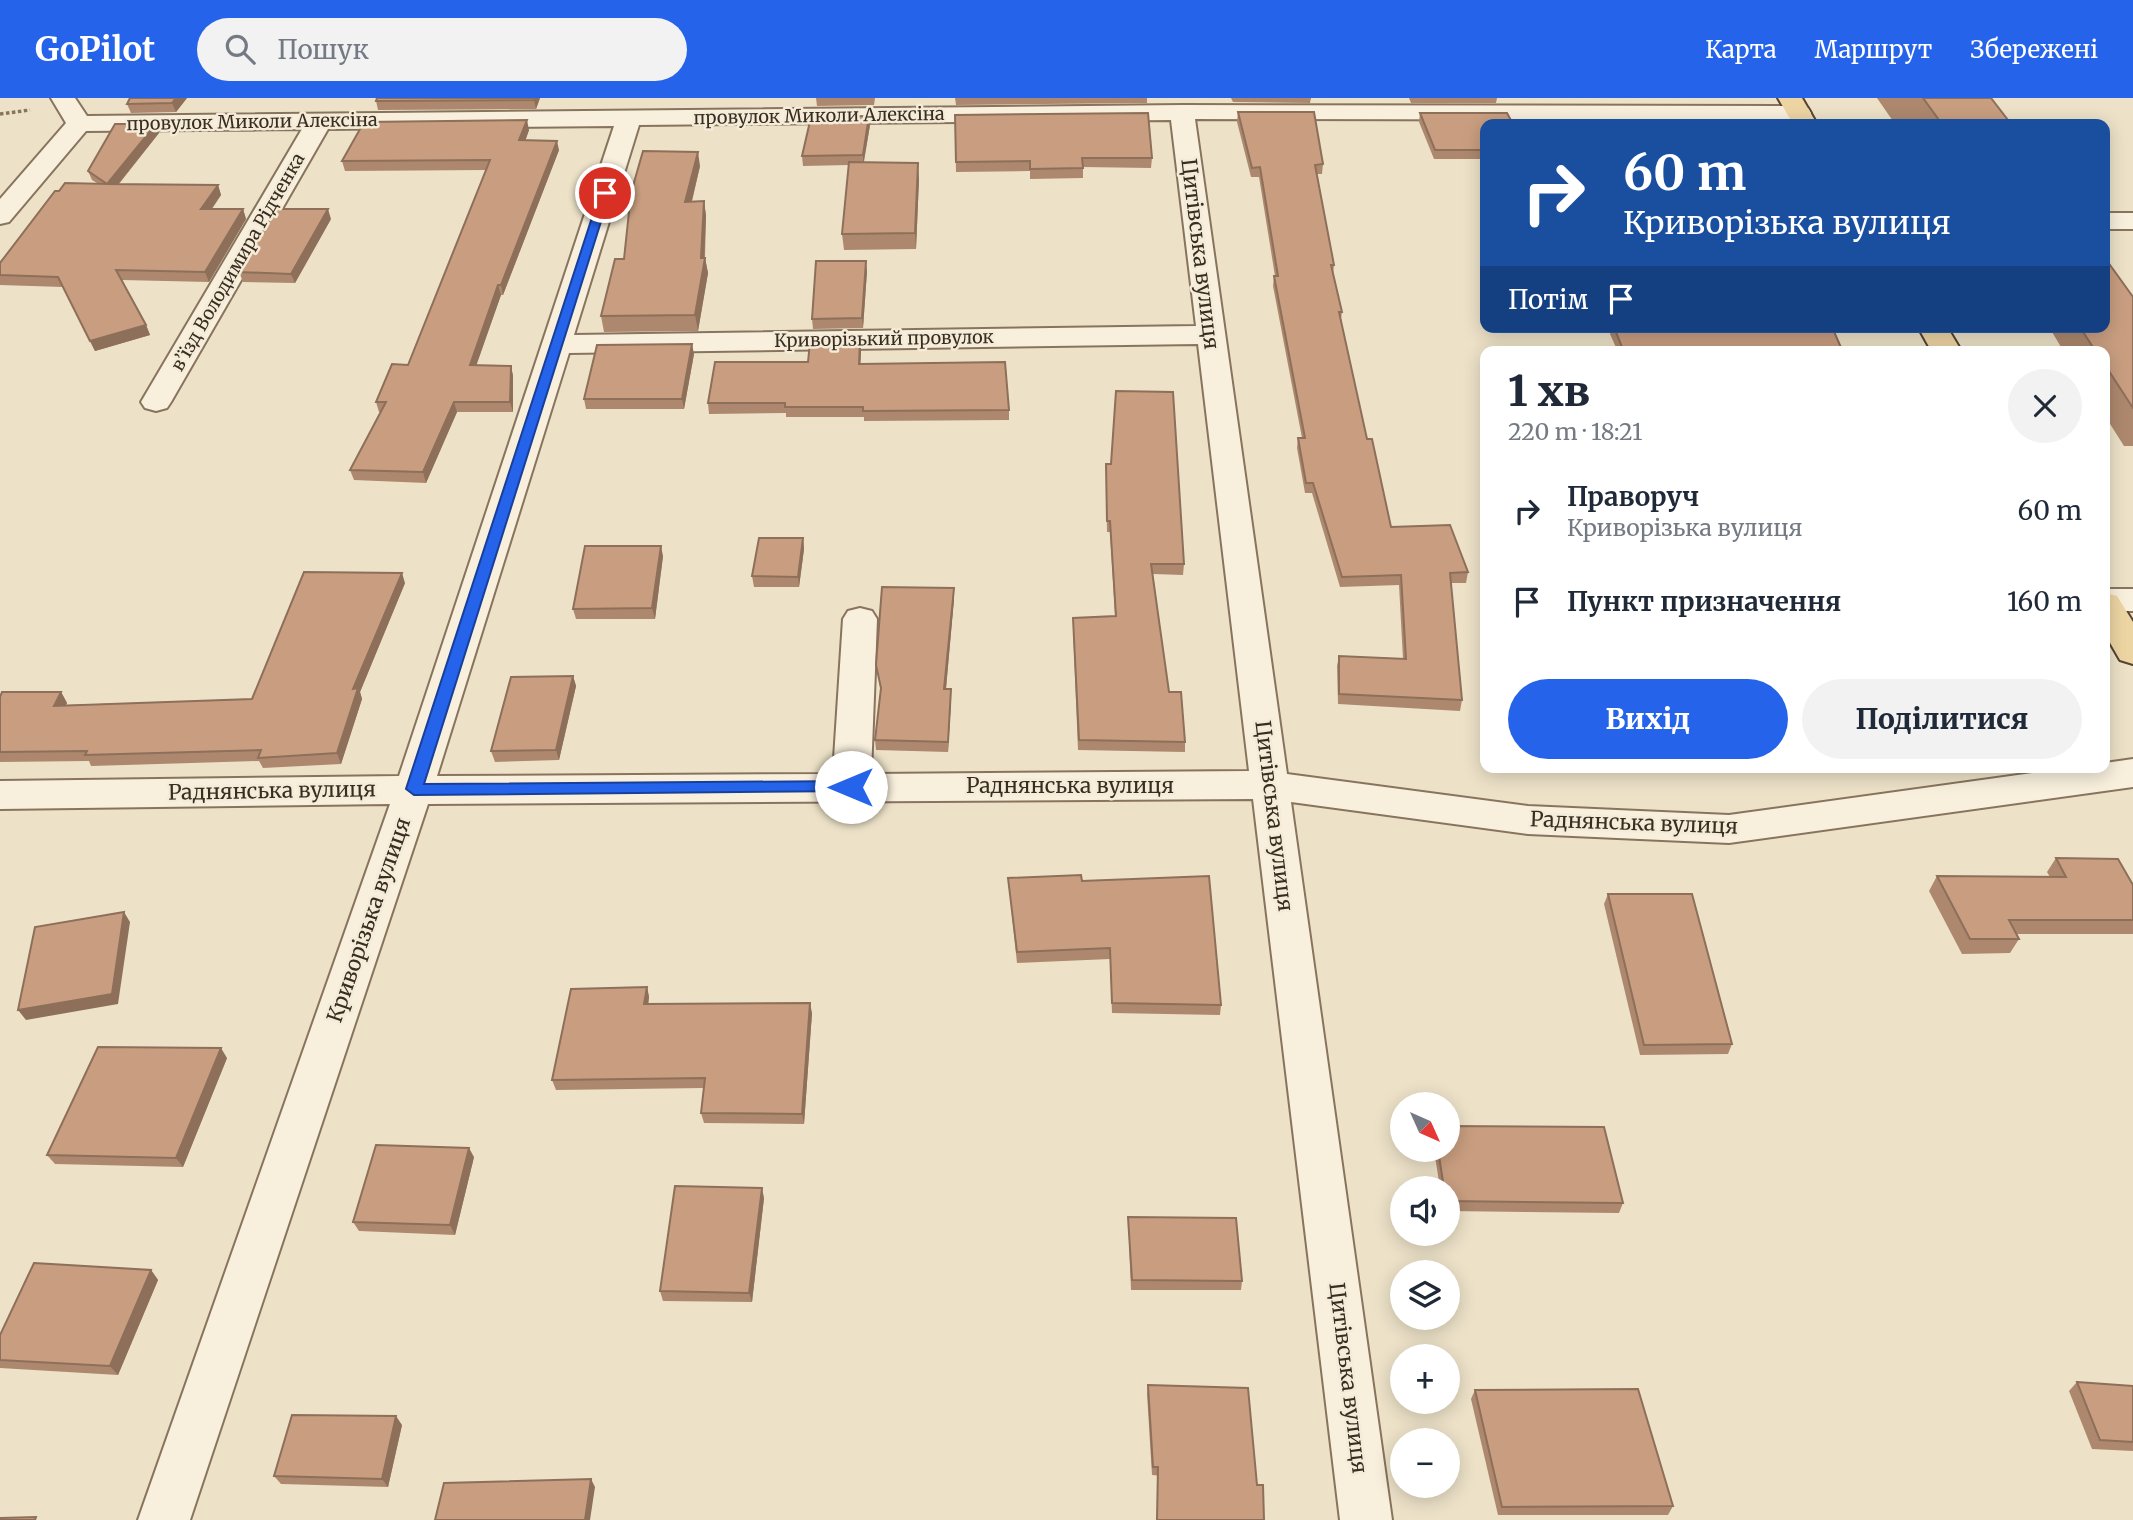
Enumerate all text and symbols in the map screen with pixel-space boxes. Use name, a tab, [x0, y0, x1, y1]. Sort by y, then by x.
search box	[197, 18, 687, 81]
text: GoPilot	[35, 29, 155, 70]
icon: search	[221, 30, 259, 68]
text: Пошук	[277, 33, 369, 66]
text: Карта	[1705, 34, 1777, 65]
text: Маршрут	[1815, 34, 1932, 65]
text: Збережені	[1970, 34, 2098, 65]
street label: провулок Миколи Алексіна	[693, 102, 945, 129]
street label: провулок Миколи Алексіна	[126, 108, 378, 135]
text: 60 m	[1623, 142, 1746, 203]
icon: right	[1508, 147, 1599, 238]
street label: в’їзд Володимира Рідченка	[166, 148, 310, 375]
street label: Цитівська вулиця	[1175, 157, 1226, 351]
pin	[575, 163, 635, 223]
icon: arrive	[586, 174, 624, 212]
text: Криворізька вулиця	[1623, 203, 1951, 243]
icon: arrive	[1602, 280, 1640, 318]
text: Потім	[1508, 283, 1588, 316]
street label: Криворізький провулок	[774, 325, 995, 352]
text: 1 хв	[1508, 365, 1590, 417]
button: close	[2008, 369, 2082, 443]
text: 220 m · 18:21	[1508, 417, 1642, 446]
text: Праворуч	[1567, 480, 1699, 513]
icon: right	[1508, 492, 1546, 530]
text: 60 m	[2018, 494, 2082, 527]
text: Криворізька вулиця	[1567, 513, 1803, 542]
icon: arrive	[1508, 583, 1546, 621]
text: Пункт призначення	[1567, 585, 1841, 618]
text: 160 m	[2007, 585, 2082, 618]
button: Вихід	[1508, 679, 1788, 759]
button: Поділитися	[1802, 679, 2082, 759]
street label: Цитівська вулиця	[1249, 719, 1300, 913]
position arrow	[814, 750, 888, 824]
street label: Раднянська вулиця	[966, 772, 1174, 799]
street label: Раднянська вулиця	[168, 775, 376, 806]
street label: Раднянська вулиця	[1530, 805, 1738, 840]
street label: Криворізька вулиця	[321, 814, 416, 1026]
north arrow	[1390, 1092, 1460, 1162]
map controls	[1390, 1092, 1460, 1498]
button: sound	[1390, 1176, 1460, 1246]
button: layers	[1390, 1260, 1460, 1330]
street label: Цитівська вулиця	[1323, 1281, 1374, 1475]
button: +	[1390, 1344, 1460, 1414]
button: −	[1390, 1428, 1460, 1498]

